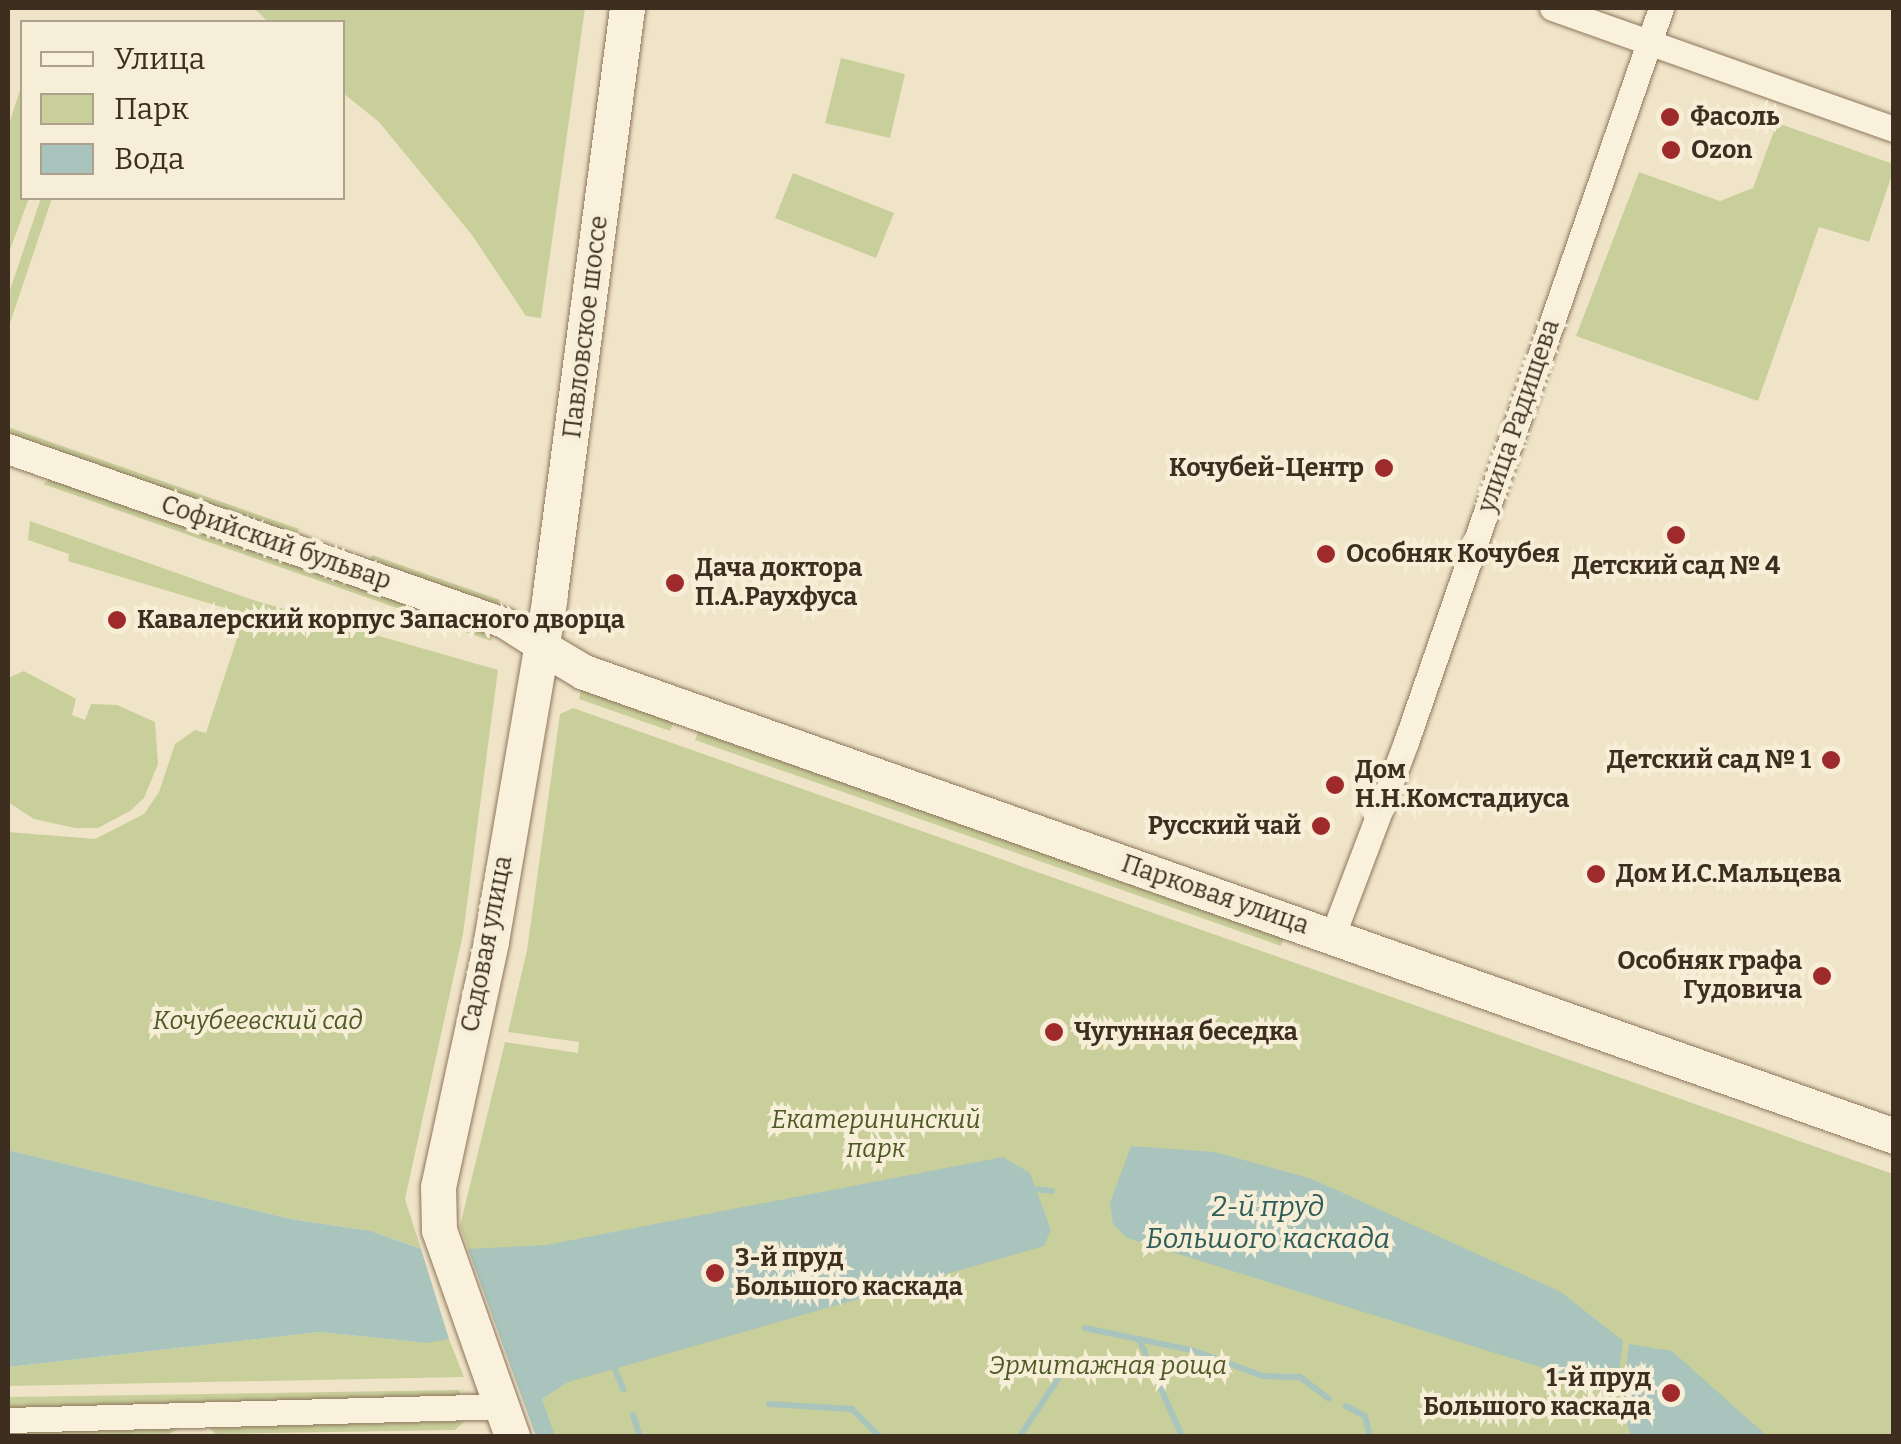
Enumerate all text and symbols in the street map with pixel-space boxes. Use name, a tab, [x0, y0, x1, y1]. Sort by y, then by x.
legend	[20, 20, 345, 200]
text: Улица	[114, 41, 205, 77]
text: Парк	[114, 91, 189, 127]
place label: Фасоль	[1690, 102, 1779, 132]
marker: Фасоль	[1659, 106, 1681, 128]
place label: Ozon	[1691, 135, 1752, 165]
marker: Ozon	[1660, 139, 1682, 161]
text: Вода	[114, 141, 184, 177]
street label: Павловское шоссе	[557, 214, 615, 440]
street label: улица Радищева	[1472, 316, 1566, 516]
place label: Кочубей-Центр	[1169, 453, 1364, 483]
marker: Кочубей-Центр	[1373, 457, 1395, 479]
street label: Софийский бульвар	[157, 490, 395, 596]
marker: Детский сад № 4	[1665, 524, 1687, 546]
place label: Особняк Кочубея	[1346, 539, 1560, 569]
marker: Особняк Кочубея	[1315, 543, 1337, 565]
place label: Детский сад № 4	[1572, 551, 1780, 581]
place label: Дача доктора П.А.Раухфуса	[695, 554, 862, 613]
marker: Дача доктора П.А.Раухфуса	[664, 572, 686, 594]
place label: Кавалерский корпус Запасного дворца	[137, 605, 625, 635]
marker: Кавалерский корпус Запасного дворца	[106, 609, 128, 631]
place label: Детский сад № 1	[1607, 745, 1811, 775]
marker: Детский сад № 1	[1820, 749, 1842, 771]
place label: Дом Н.Н.Комстадиуса	[1355, 756, 1569, 815]
marker: Дом Н.Н.Комстадиуса	[1324, 774, 1346, 796]
place label: Русский чай	[1148, 811, 1301, 841]
marker: Русский чай	[1310, 815, 1332, 837]
street label: Парковая улица	[1117, 849, 1313, 941]
street label: Садовая улица	[455, 853, 519, 1035]
place label: Дом И.С.Мальцева	[1616, 859, 1841, 889]
marker: Дом И.С.Мальцева	[1585, 863, 1607, 885]
place label: Особняк графа Гудовича	[1617, 947, 1802, 1006]
marker: Особняк графа Гудовича	[1811, 965, 1833, 987]
park label: Кочубеевский сад	[153, 1006, 363, 1036]
place label: Чугунная беседка	[1074, 1017, 1298, 1047]
marker: Чугунная беседка	[1043, 1021, 1065, 1043]
park label: Екатерининский парк	[771, 1106, 981, 1165]
water label: 2-й пруд Большого каскада	[1146, 1190, 1390, 1256]
place label: 3-й пруд Большого каскада	[735, 1244, 963, 1303]
marker: 3-й пруд Большого каскада	[704, 1262, 726, 1284]
park label: Эрмитажная роща	[989, 1351, 1227, 1381]
place label: 1-й пруд Большого каскада	[1423, 1364, 1651, 1423]
marker: 1-й пруд Большого каскада	[1660, 1382, 1682, 1404]

